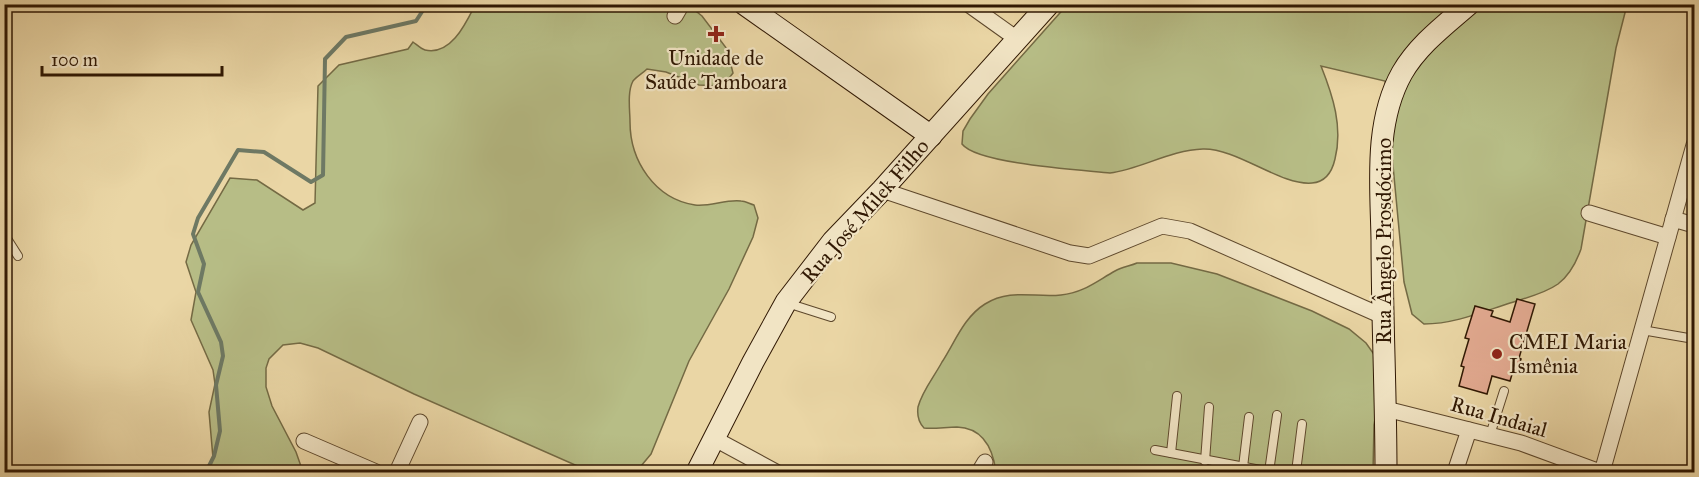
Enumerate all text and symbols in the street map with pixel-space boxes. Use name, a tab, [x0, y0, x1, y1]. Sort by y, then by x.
marker: Unidade de Saúde Tamboara	[707, 25, 725, 43]
scale bar	[42, 39, 222, 77]
place label: Unidade de Saúde Tamboara	[645, 45, 787, 95]
text: 100 m	[51, 49, 98, 71]
street label: Rua José Milek Filho	[795, 133, 935, 288]
street label: Rua Ângelo Prosdócimo	[1371, 138, 1397, 344]
place label: CMEI Maria Ismênia	[1509, 329, 1627, 379]
marker: CMEI Maria Ismênia	[1490, 347, 1504, 361]
street label: Rua Indaial	[1448, 391, 1551, 443]

